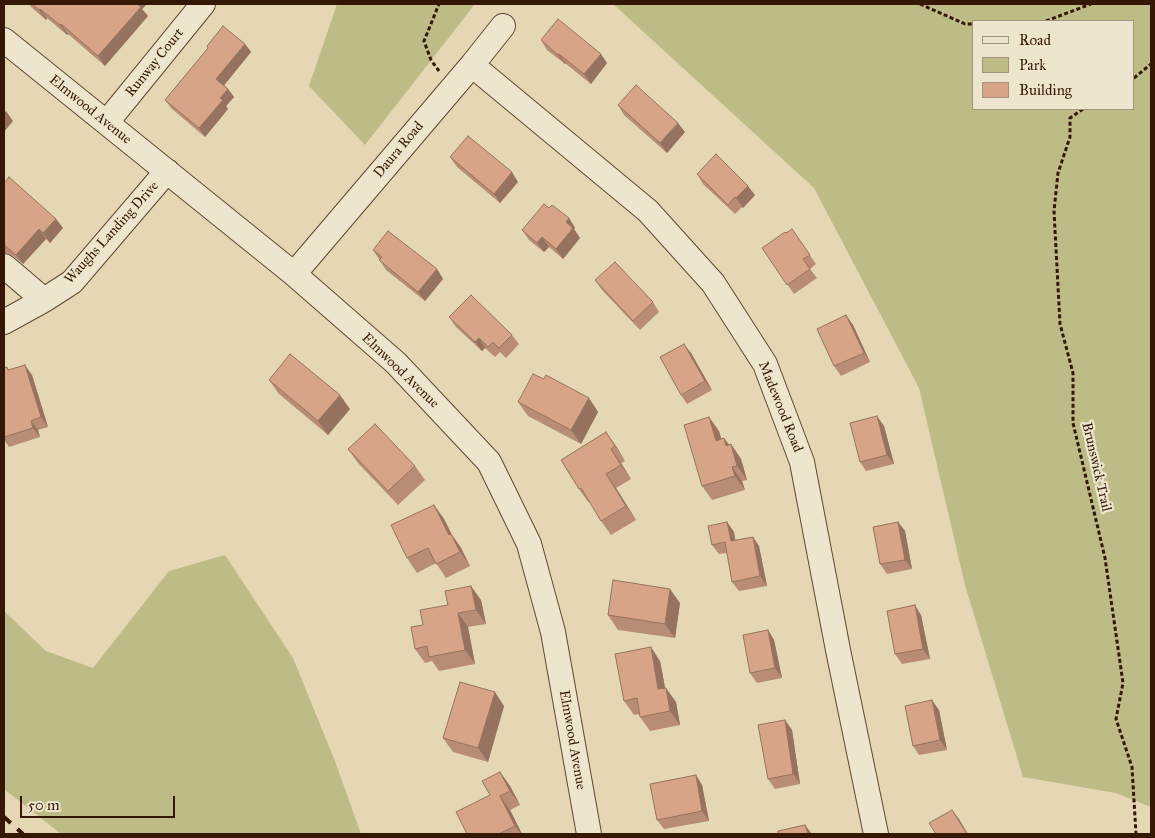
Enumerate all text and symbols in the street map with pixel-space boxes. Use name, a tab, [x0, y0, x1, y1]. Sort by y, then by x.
legend	[972, 20, 1135, 110]
street label: Runway Court	[122, 25, 188, 101]
text: Road	[1019, 31, 1051, 49]
text: Park	[1019, 56, 1046, 74]
street label: Elmwood Avenue	[46, 72, 134, 148]
text: Building	[1019, 81, 1072, 99]
street label: Daura Road	[371, 118, 427, 182]
street label: Waughs Landing Drive	[61, 178, 163, 288]
street label: Elmwood Avenue	[358, 330, 442, 412]
street label: Madewood Road	[754, 359, 806, 455]
street label: Brunswick Trail	[1078, 421, 1114, 513]
street label: Elmwood Avenue	[555, 689, 589, 791]
scale bar	[22, 786, 178, 818]
text: 50 m	[28, 796, 60, 814]

